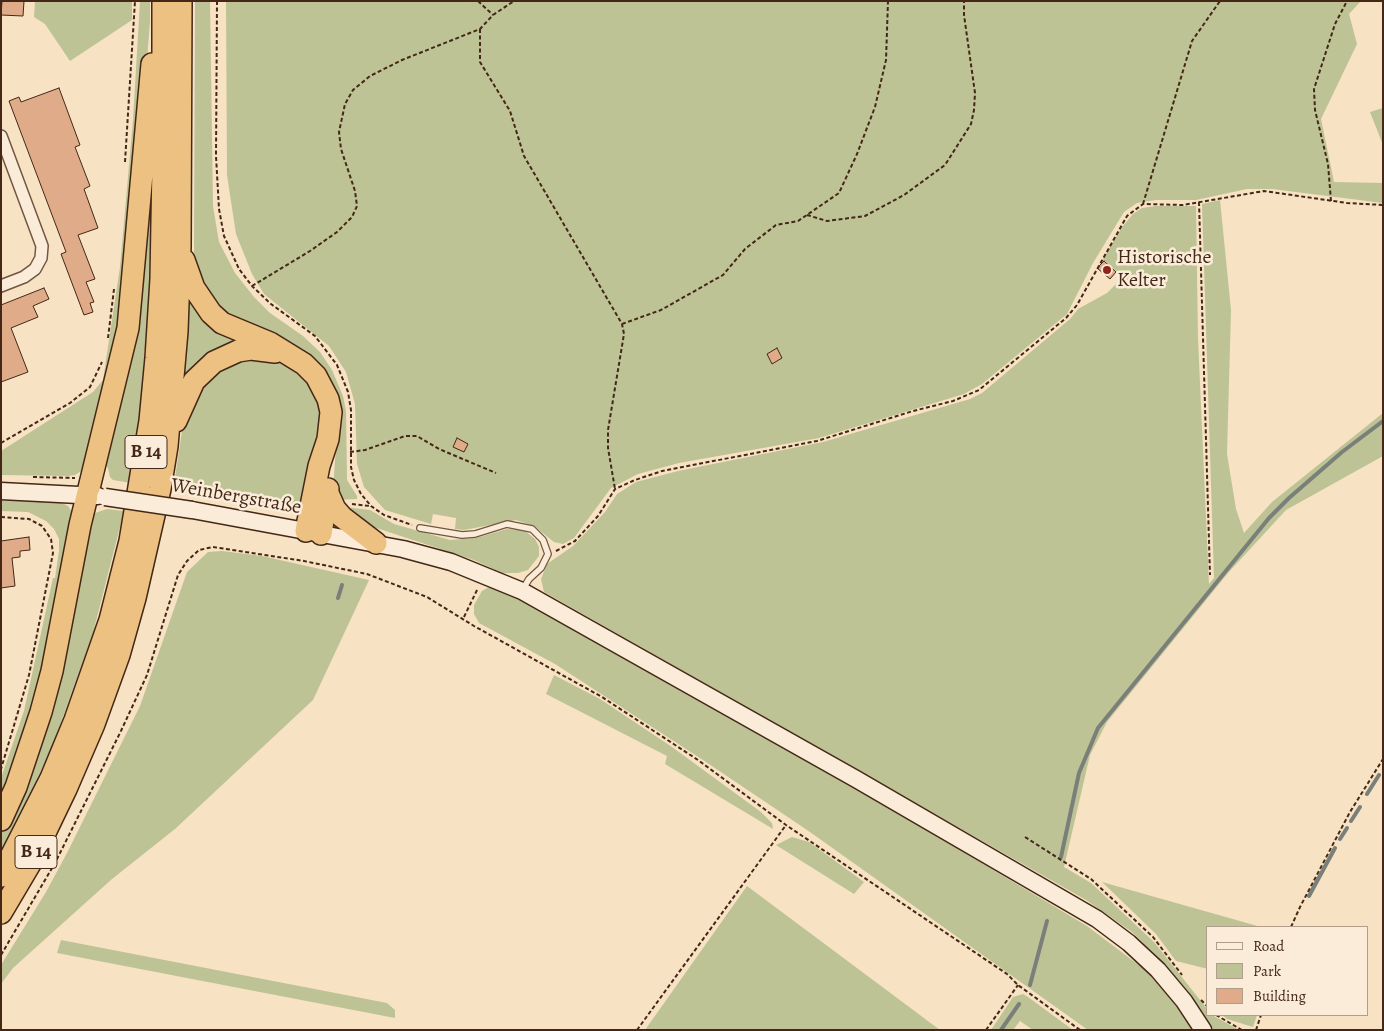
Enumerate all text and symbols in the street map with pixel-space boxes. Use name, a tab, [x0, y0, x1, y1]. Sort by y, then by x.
place label: Historische Kelter	[1117, 246, 1212, 293]
marker: Historische Kelter	[1101, 264, 1113, 276]
road number: B 14	[125, 436, 167, 468]
street label: Weinbergstraße	[169, 474, 303, 520]
road number: B 14	[15, 836, 57, 869]
legend	[1206, 926, 1369, 1016]
text: Road	[1253, 936, 1284, 956]
text: Park	[1253, 961, 1281, 981]
text: Building	[1253, 986, 1306, 1006]

